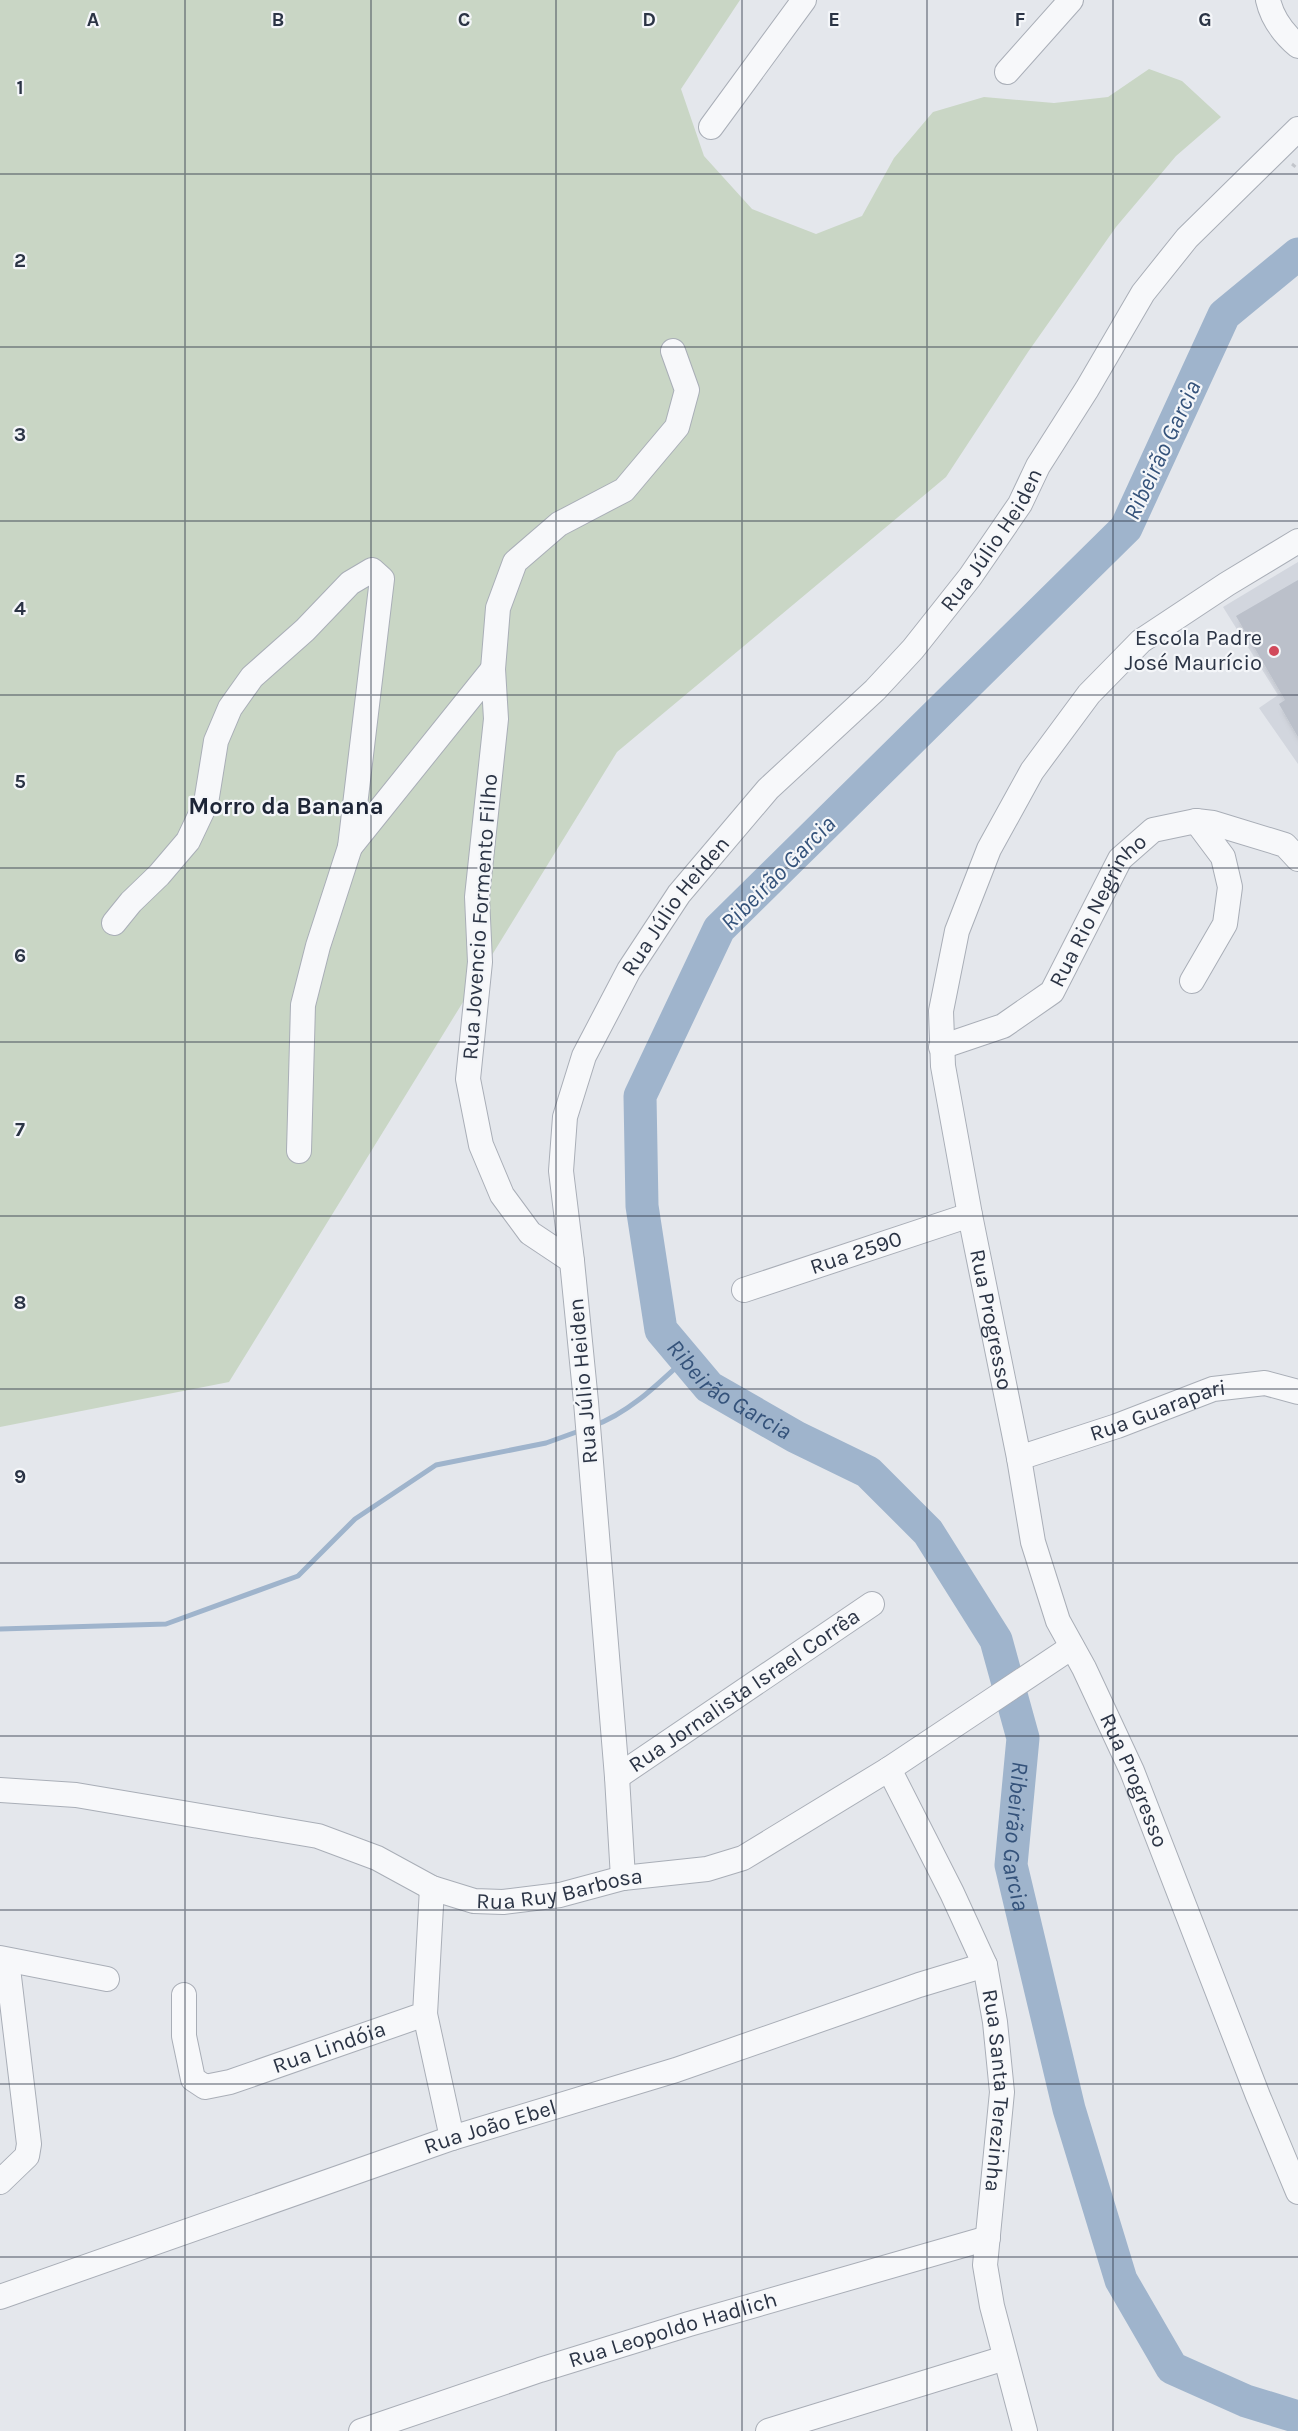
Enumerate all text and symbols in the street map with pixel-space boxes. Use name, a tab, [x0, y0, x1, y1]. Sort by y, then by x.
text: A	[87, 8, 100, 31]
text: B	[272, 8, 284, 31]
text: C	[458, 8, 470, 31]
text: D	[642, 8, 656, 31]
text: E	[828, 8, 840, 31]
text: F	[1015, 8, 1026, 31]
text: G	[1198, 8, 1212, 31]
text: 1	[16, 76, 24, 99]
text: 2	[14, 249, 26, 272]
water label: Ribeirão Garcia	[1117, 376, 1207, 524]
text: 3	[14, 423, 26, 446]
street label: Rua Júlio Heiden	[935, 464, 1048, 617]
text: 4	[14, 597, 26, 620]
place label: Escola Padre José Maurício	[1125, 625, 1262, 676]
marker: Escola Padre José Maurício	[1267, 644, 1281, 658]
text: 5	[14, 770, 26, 793]
street label: Rua Jovencio Formento Filho	[457, 773, 503, 1061]
district label: Morro da Banana	[188, 792, 384, 820]
water label: Ribeirão Garcia	[715, 810, 841, 936]
street label: Rua Rio Negrinho	[1044, 829, 1152, 992]
street label: Rua Júlio Heiden	[616, 831, 735, 981]
text: 6	[14, 944, 26, 967]
text: 7	[15, 1118, 25, 1141]
street label: Rua 2590	[807, 1226, 905, 1280]
street label: Rua Progresso	[964, 1247, 1018, 1392]
text: 8	[14, 1291, 26, 1314]
street label: Rua Júlio Heiden	[563, 1297, 603, 1465]
water label: Ribeirão Garcia	[661, 1334, 797, 1446]
street label: Rua Guarapari	[1087, 1375, 1227, 1447]
text: 9	[14, 1465, 26, 1488]
street label: Rua Jornalista Israel Corrêa	[624, 1603, 865, 1778]
street label: Rua Progresso	[1094, 1709, 1173, 1851]
water label: Ribeirão Garcia	[997, 1760, 1036, 1914]
street label: Rua Ruy Barbosa	[476, 1863, 644, 1915]
street label: Rua Santa Terezinha	[976, 1987, 1015, 2193]
street label: Rua Lindóia	[269, 2016, 389, 2079]
street label: Rua João Ebel	[420, 2094, 560, 2160]
street label: Rua Leopoldo Hadlich	[565, 2286, 780, 2373]

